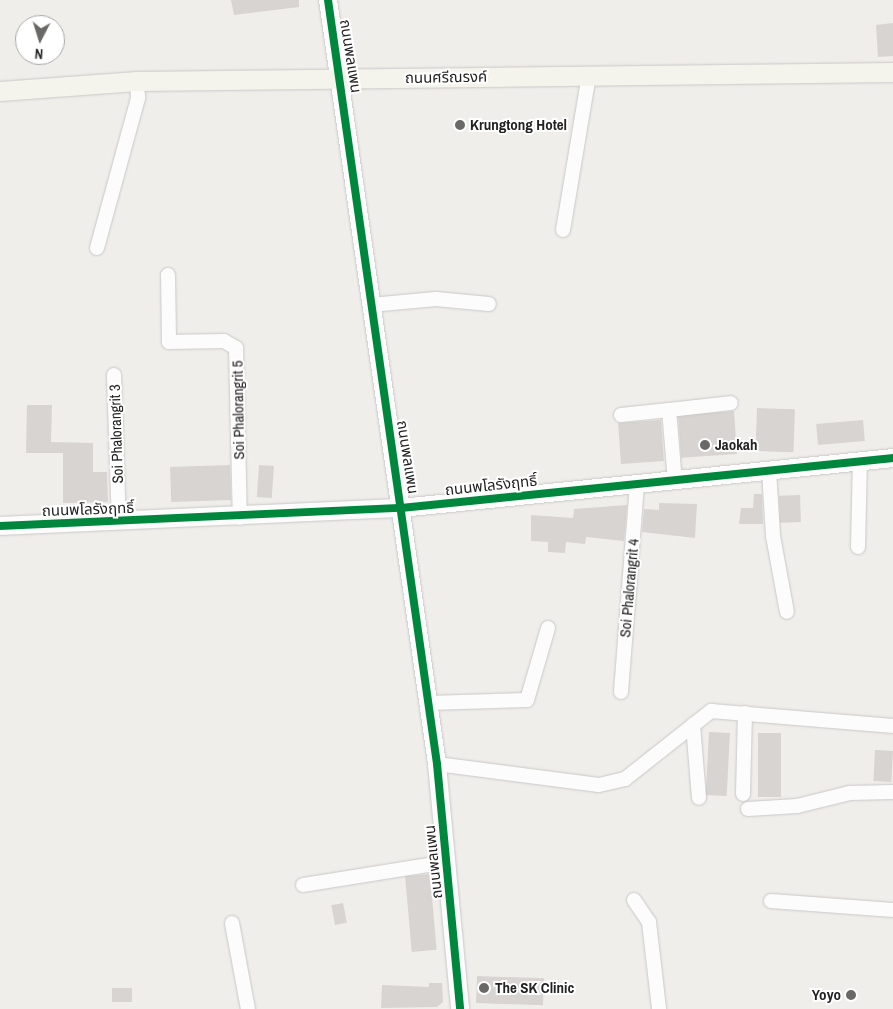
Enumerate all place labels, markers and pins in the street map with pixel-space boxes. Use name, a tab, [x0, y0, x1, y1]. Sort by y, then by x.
place label: Krungtong Hotel	[470, 116, 567, 134]
marker: Krungtong Hotel	[454, 119, 466, 131]
place label: Jaokah	[715, 436, 757, 454]
marker: Jaokah	[699, 439, 711, 451]
place label: The SK Clinic	[495, 979, 574, 997]
marker: The SK Clinic	[477, 981, 491, 995]
place label: Yoyo	[812, 986, 841, 1004]
marker: Yoyo	[845, 989, 857, 1001]

